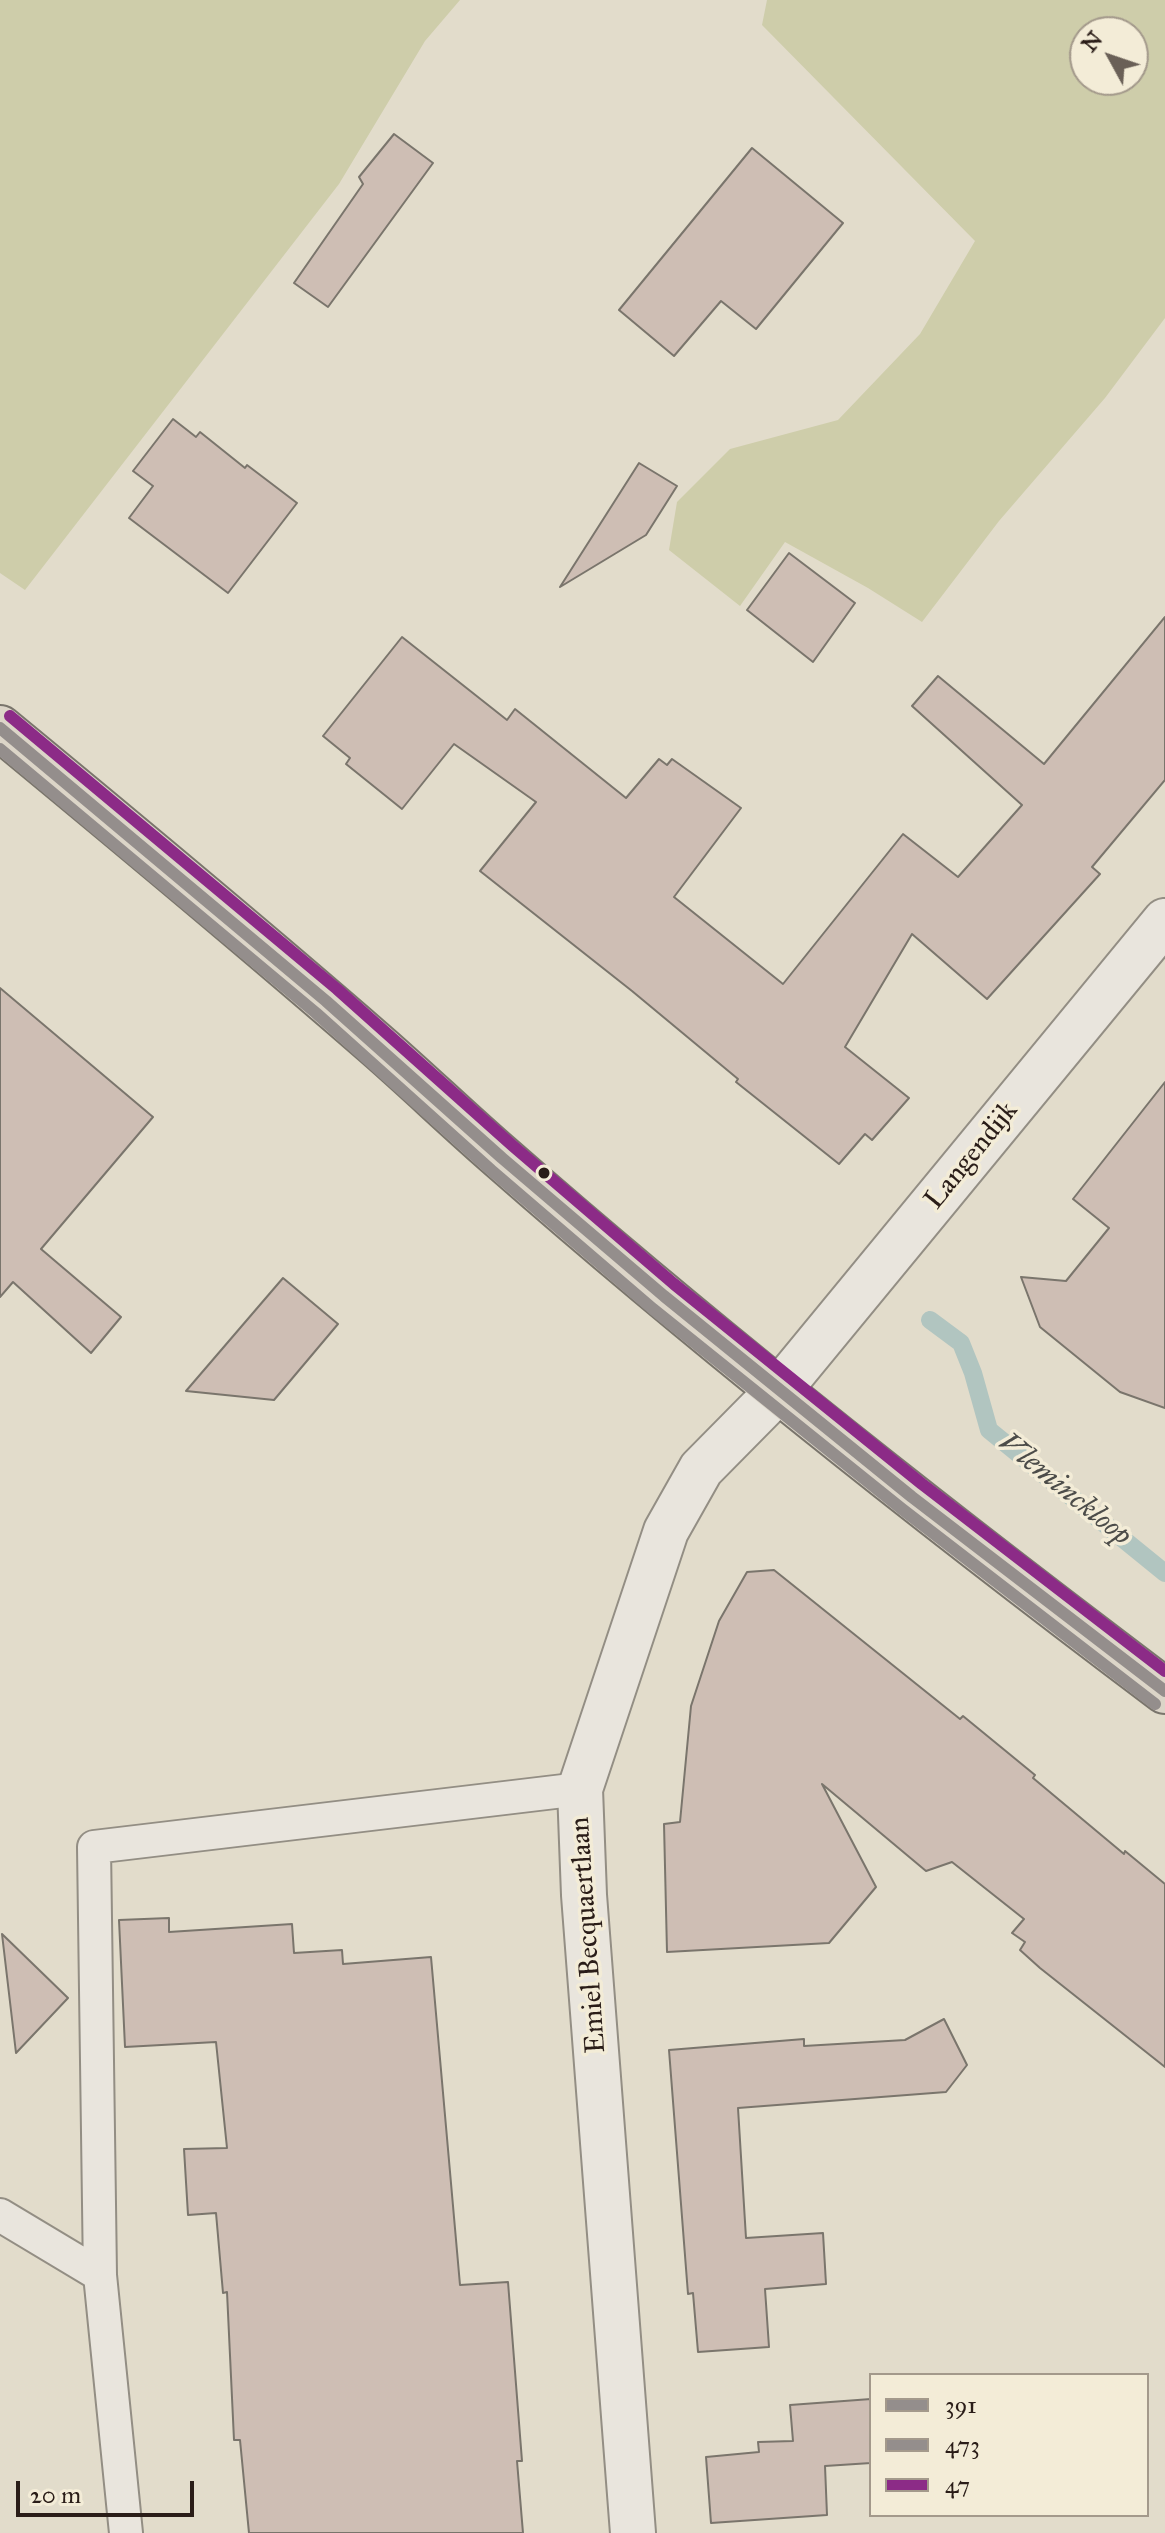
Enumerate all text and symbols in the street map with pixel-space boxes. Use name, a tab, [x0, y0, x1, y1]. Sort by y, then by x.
north arrow	[1069, 16, 1149, 96]
text: N	[1075, 26, 1108, 57]
street label: Langendijk	[918, 1095, 1026, 1217]
unlabelled marker	[536, 1165, 552, 1181]
water label: Vleminckloop	[990, 1425, 1138, 1555]
street label: Emiel Becquaertlaan	[564, 1816, 614, 2054]
legend	[869, 2373, 1149, 2517]
text: 391	[945, 2390, 977, 2420]
text: 473	[945, 2430, 980, 2460]
scale bar	[20, 2465, 198, 2515]
text: 47	[945, 2470, 970, 2500]
text: 20 m	[30, 2480, 81, 2510]

